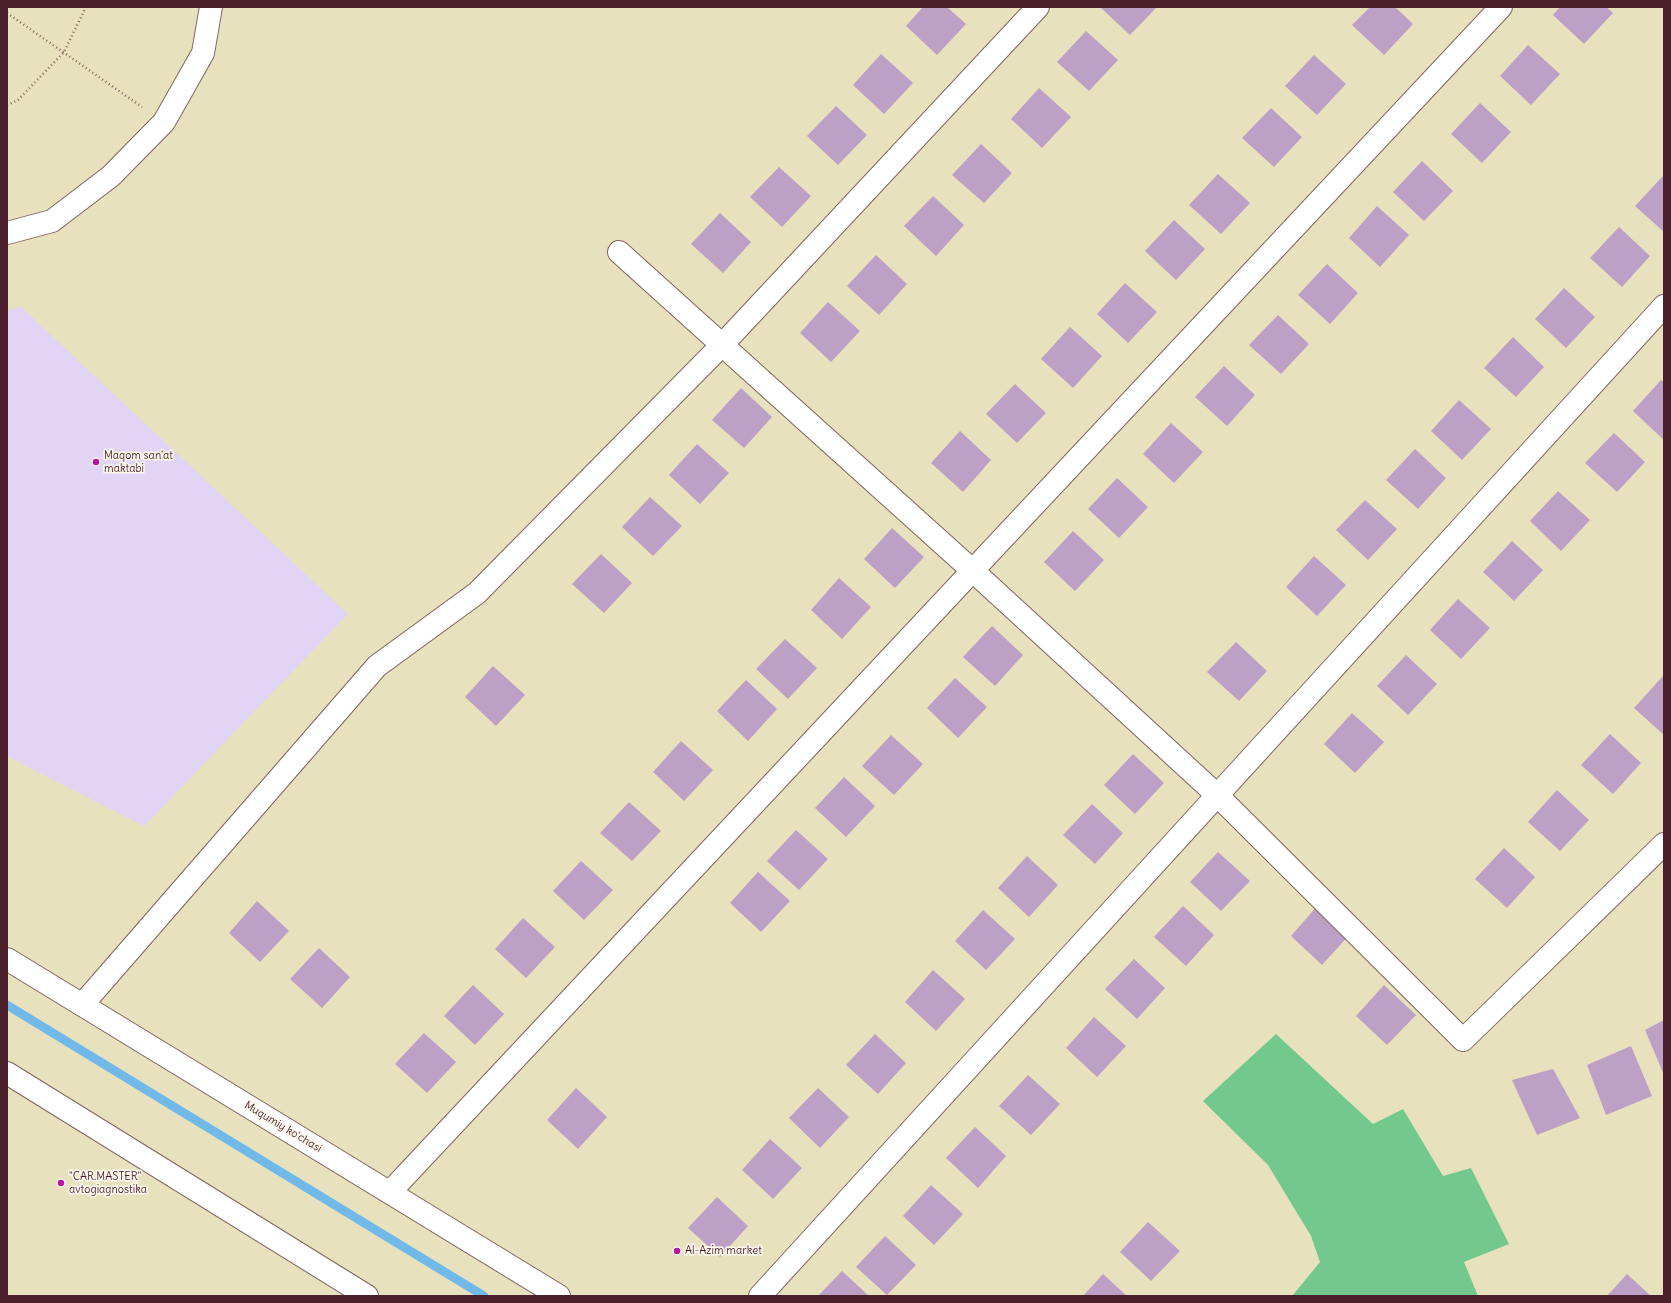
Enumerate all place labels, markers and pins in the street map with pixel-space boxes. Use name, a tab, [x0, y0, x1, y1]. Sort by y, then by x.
place label: Maqom san'at maktabi	[104, 449, 173, 475]
marker: Maqom san'at maktabi	[91, 457, 101, 467]
place label: "CAR.MASTER" avtogiagnostika	[69, 1170, 147, 1196]
marker: "CAR.MASTER" avtogiagnostika	[56, 1178, 66, 1188]
place label: Al-Azim market	[685, 1244, 762, 1258]
marker: Al-Azim market	[672, 1246, 682, 1256]

